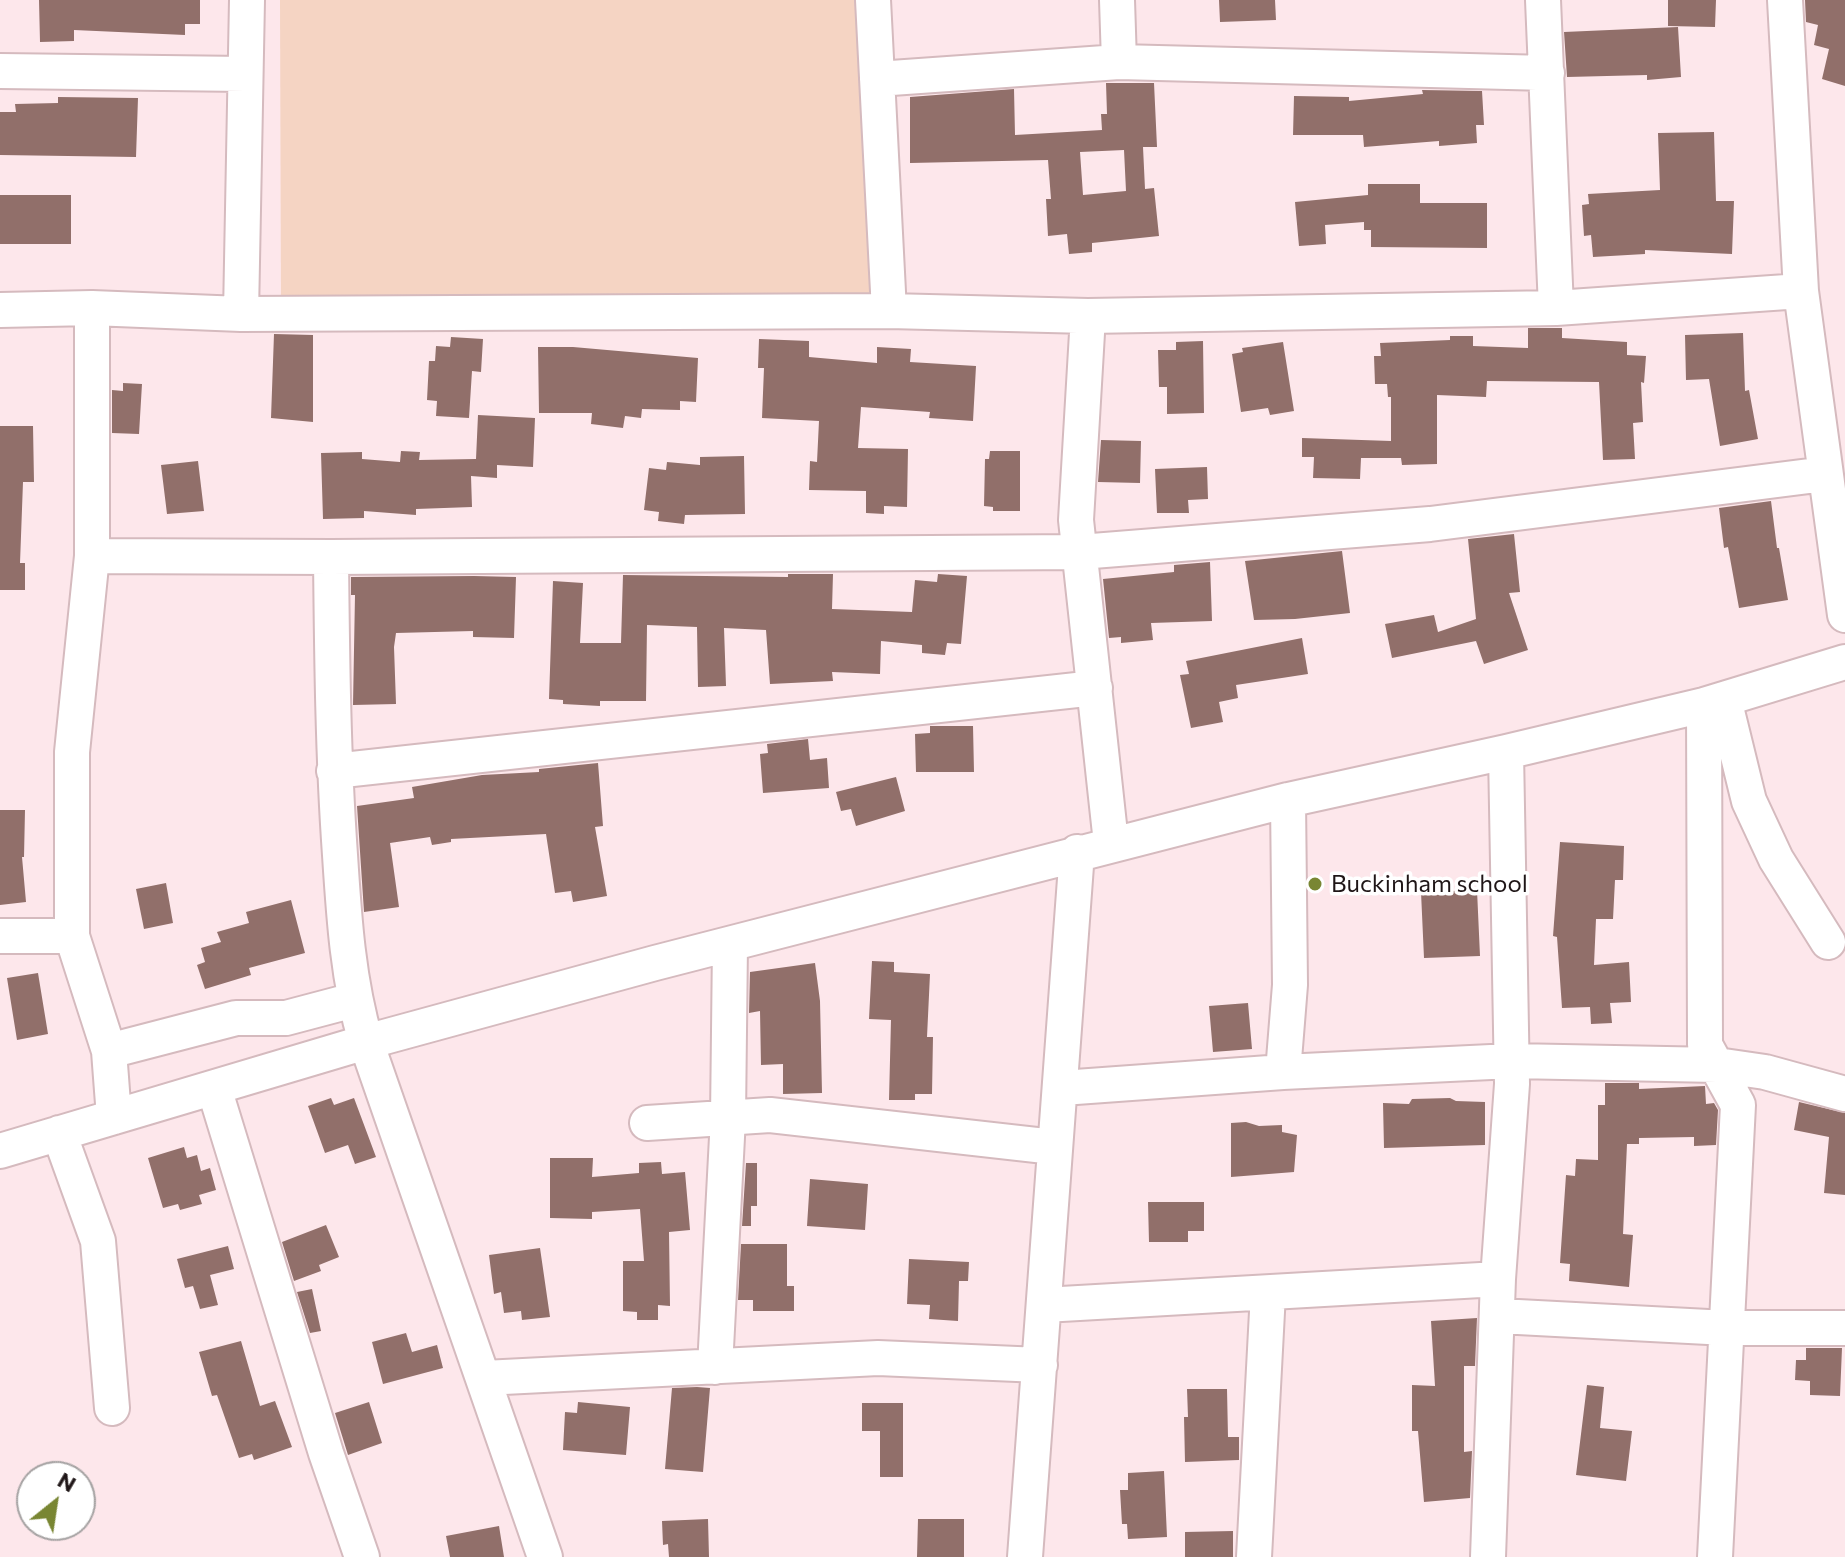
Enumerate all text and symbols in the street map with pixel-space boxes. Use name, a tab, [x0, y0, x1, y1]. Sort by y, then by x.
place label: Buckinham school	[1331, 870, 1528, 898]
marker: Buckinham school	[1306, 875, 1324, 893]
north arrow	[16, 1461, 96, 1541]
text: N	[53, 1466, 81, 1497]

